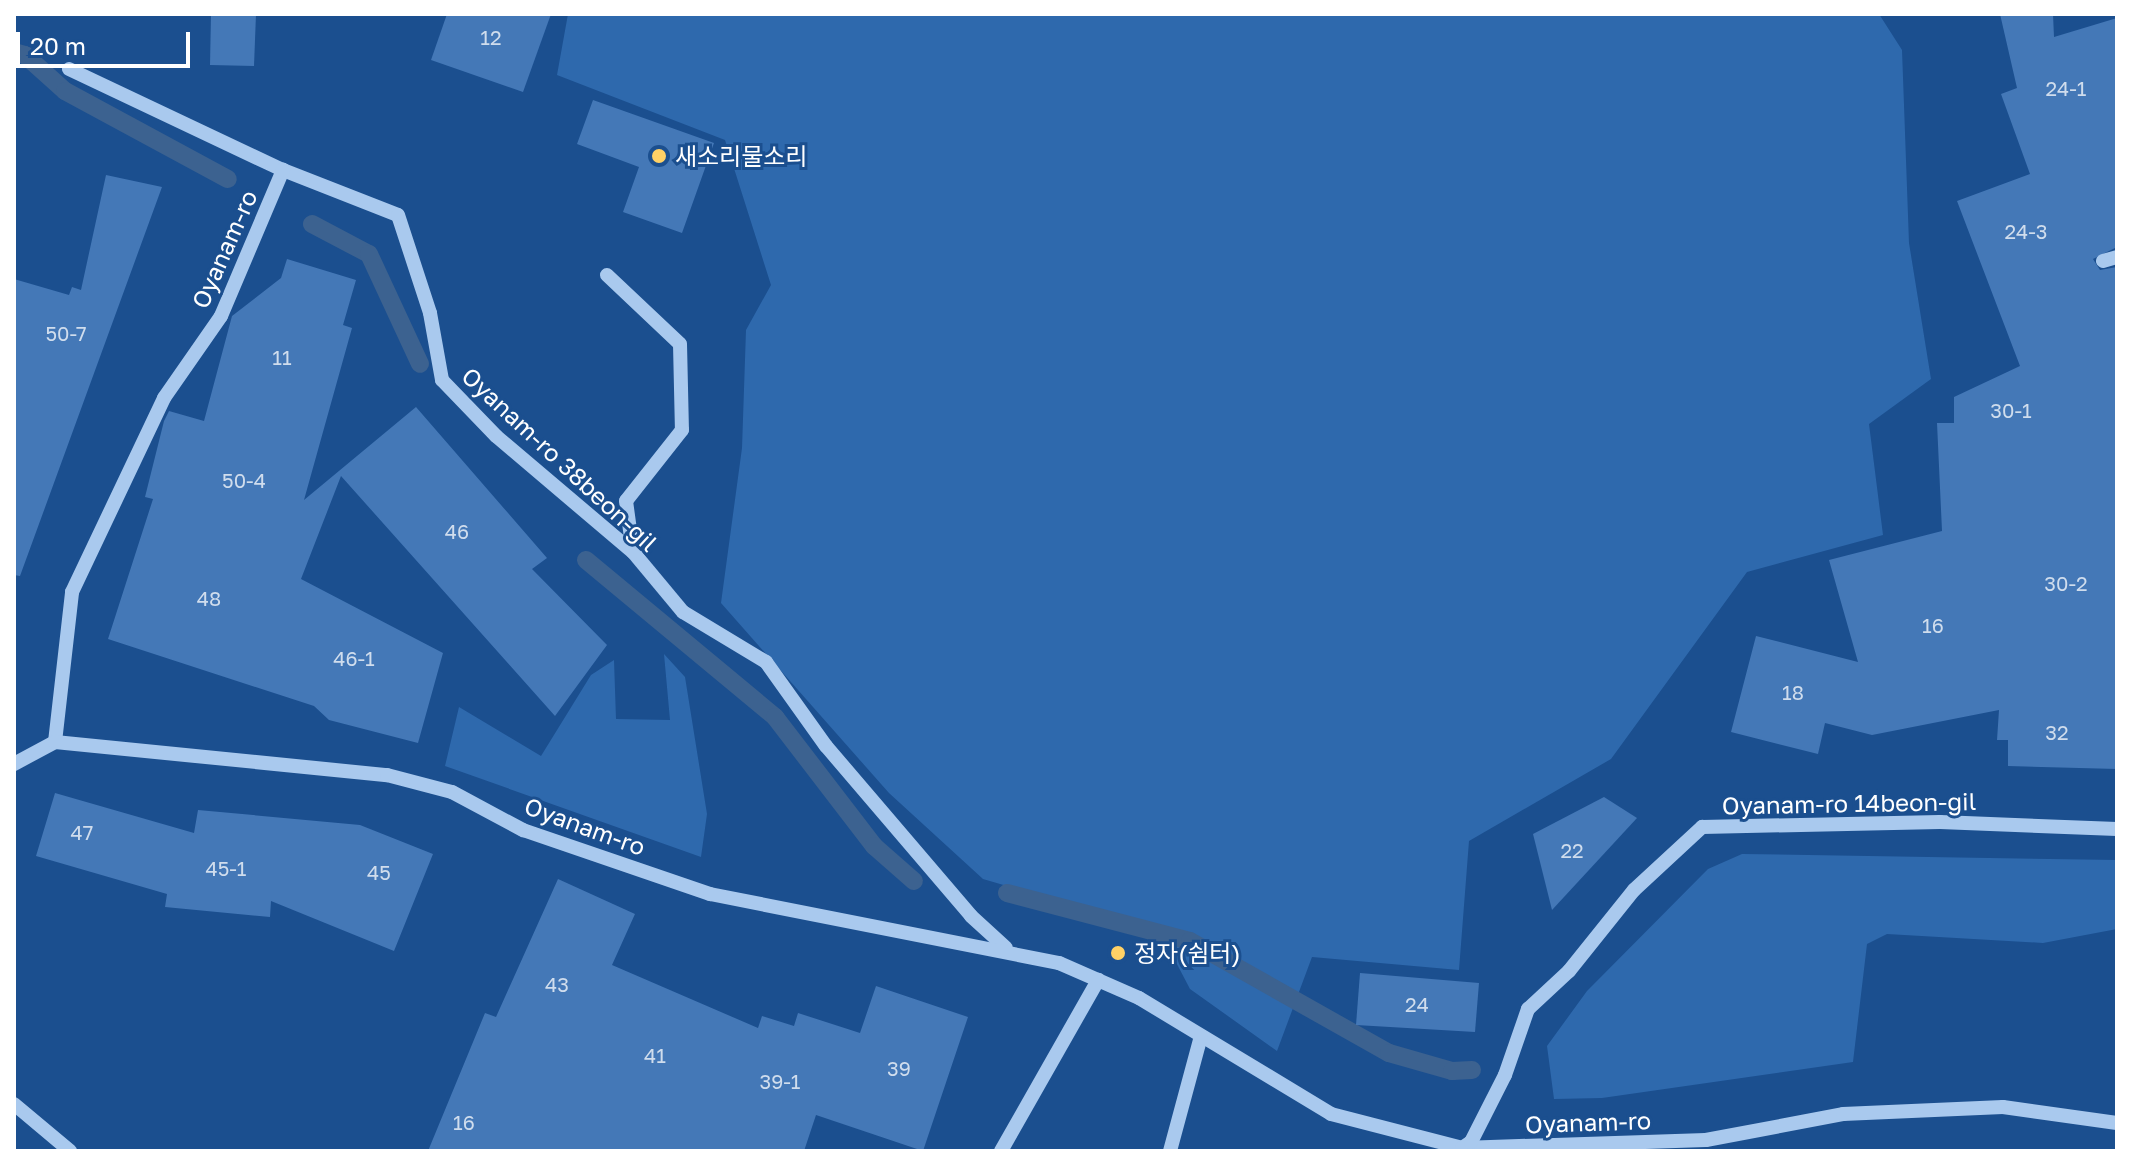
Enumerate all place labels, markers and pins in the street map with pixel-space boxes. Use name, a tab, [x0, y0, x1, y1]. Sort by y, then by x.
place label: 새소리물소리	[675, 142, 807, 170]
marker: 새소리물소리	[650, 147, 668, 165]
place label: 정자(쉼터)	[1134, 939, 1241, 967]
marker: 정자(쉼터)	[1109, 944, 1127, 962]

